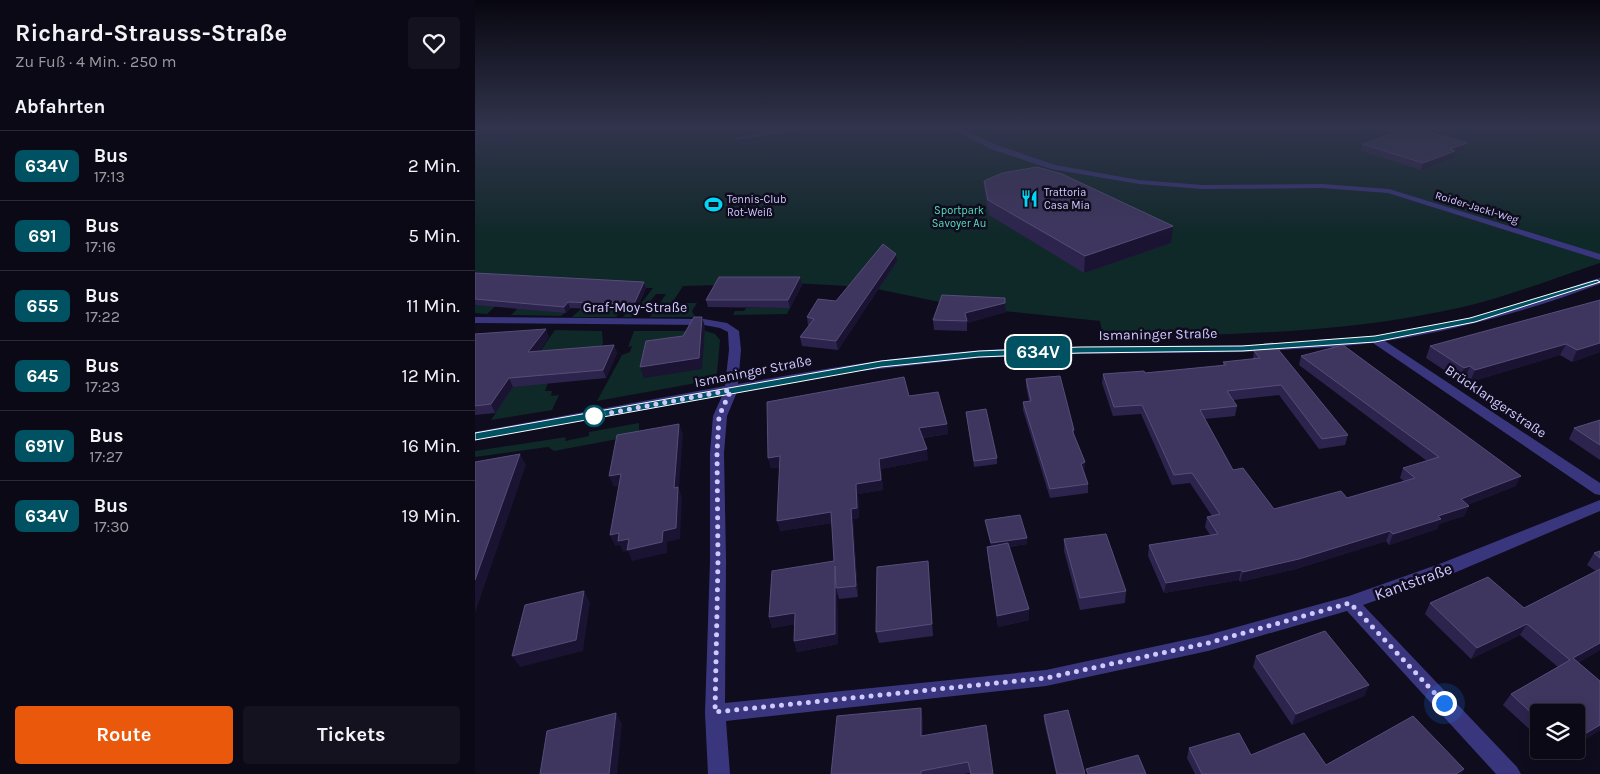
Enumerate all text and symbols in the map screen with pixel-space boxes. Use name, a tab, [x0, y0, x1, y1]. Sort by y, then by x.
button: heart	[408, 17, 460, 69]
text: Richard-Strauss-Straße	[15, 19, 287, 47]
text: Zu Fuß · 4 Min. · 250 m	[15, 52, 177, 71]
text: Abfahrten	[15, 96, 105, 118]
text: Bus	[94, 145, 128, 167]
text: 634V	[25, 155, 69, 177]
text: 2 Min.	[408, 155, 460, 177]
text: 17:13	[94, 167, 125, 186]
place label: Trattoria Casa Mia	[1044, 186, 1090, 212]
restaurant icon: Trattoria Casa Mia	[1020, 188, 1040, 208]
street label: Roider-Jackl-Weg	[1434, 189, 1521, 227]
place label: Tennis-Club Rot-Weiß	[727, 193, 787, 219]
sports icon: Tennis-Club Rot-Weiß	[703, 195, 723, 215]
park label: Sportpark Savoyer Au	[932, 204, 986, 230]
text: Bus	[85, 215, 119, 237]
text: 691	[28, 225, 57, 247]
text: 5 Min.	[408, 225, 460, 247]
text: 17:16	[85, 237, 116, 256]
text: Bus	[85, 285, 119, 307]
text: 655	[27, 295, 58, 317]
text: 11 Min.	[406, 295, 460, 317]
street label: Graf-Moy-Straße	[583, 299, 687, 316]
text: 17:22	[85, 307, 120, 326]
street label: Ismaninger Straße	[1098, 325, 1218, 344]
line badge: 634V	[1003, 336, 1073, 368]
text: 634V	[1016, 341, 1060, 363]
street label: Ismaninger Straße	[693, 352, 813, 391]
text: Bus	[85, 355, 119, 377]
street label: Brücklangerstraße	[1442, 361, 1550, 442]
text: 645	[26, 365, 59, 387]
text: 12 Min.	[402, 365, 460, 387]
text: 17:23	[85, 377, 120, 396]
unlabelled marker	[583, 405, 605, 427]
text: Bus	[89, 425, 123, 447]
text: 691V	[25, 435, 64, 457]
text: 16 Min.	[402, 435, 460, 457]
text: 17:27	[89, 447, 122, 466]
text: Bus	[94, 495, 128, 517]
text: 634V	[25, 505, 69, 527]
text: 19 Min.	[402, 505, 460, 527]
text: 17:30	[94, 517, 129, 536]
street label: Kantstraße	[1372, 559, 1455, 604]
your location	[1432, 691, 1457, 716]
map controls	[1530, 704, 1585, 759]
button: layers	[1530, 704, 1585, 759]
button: Route	[15, 706, 233, 764]
button: Tickets	[243, 706, 460, 764]

